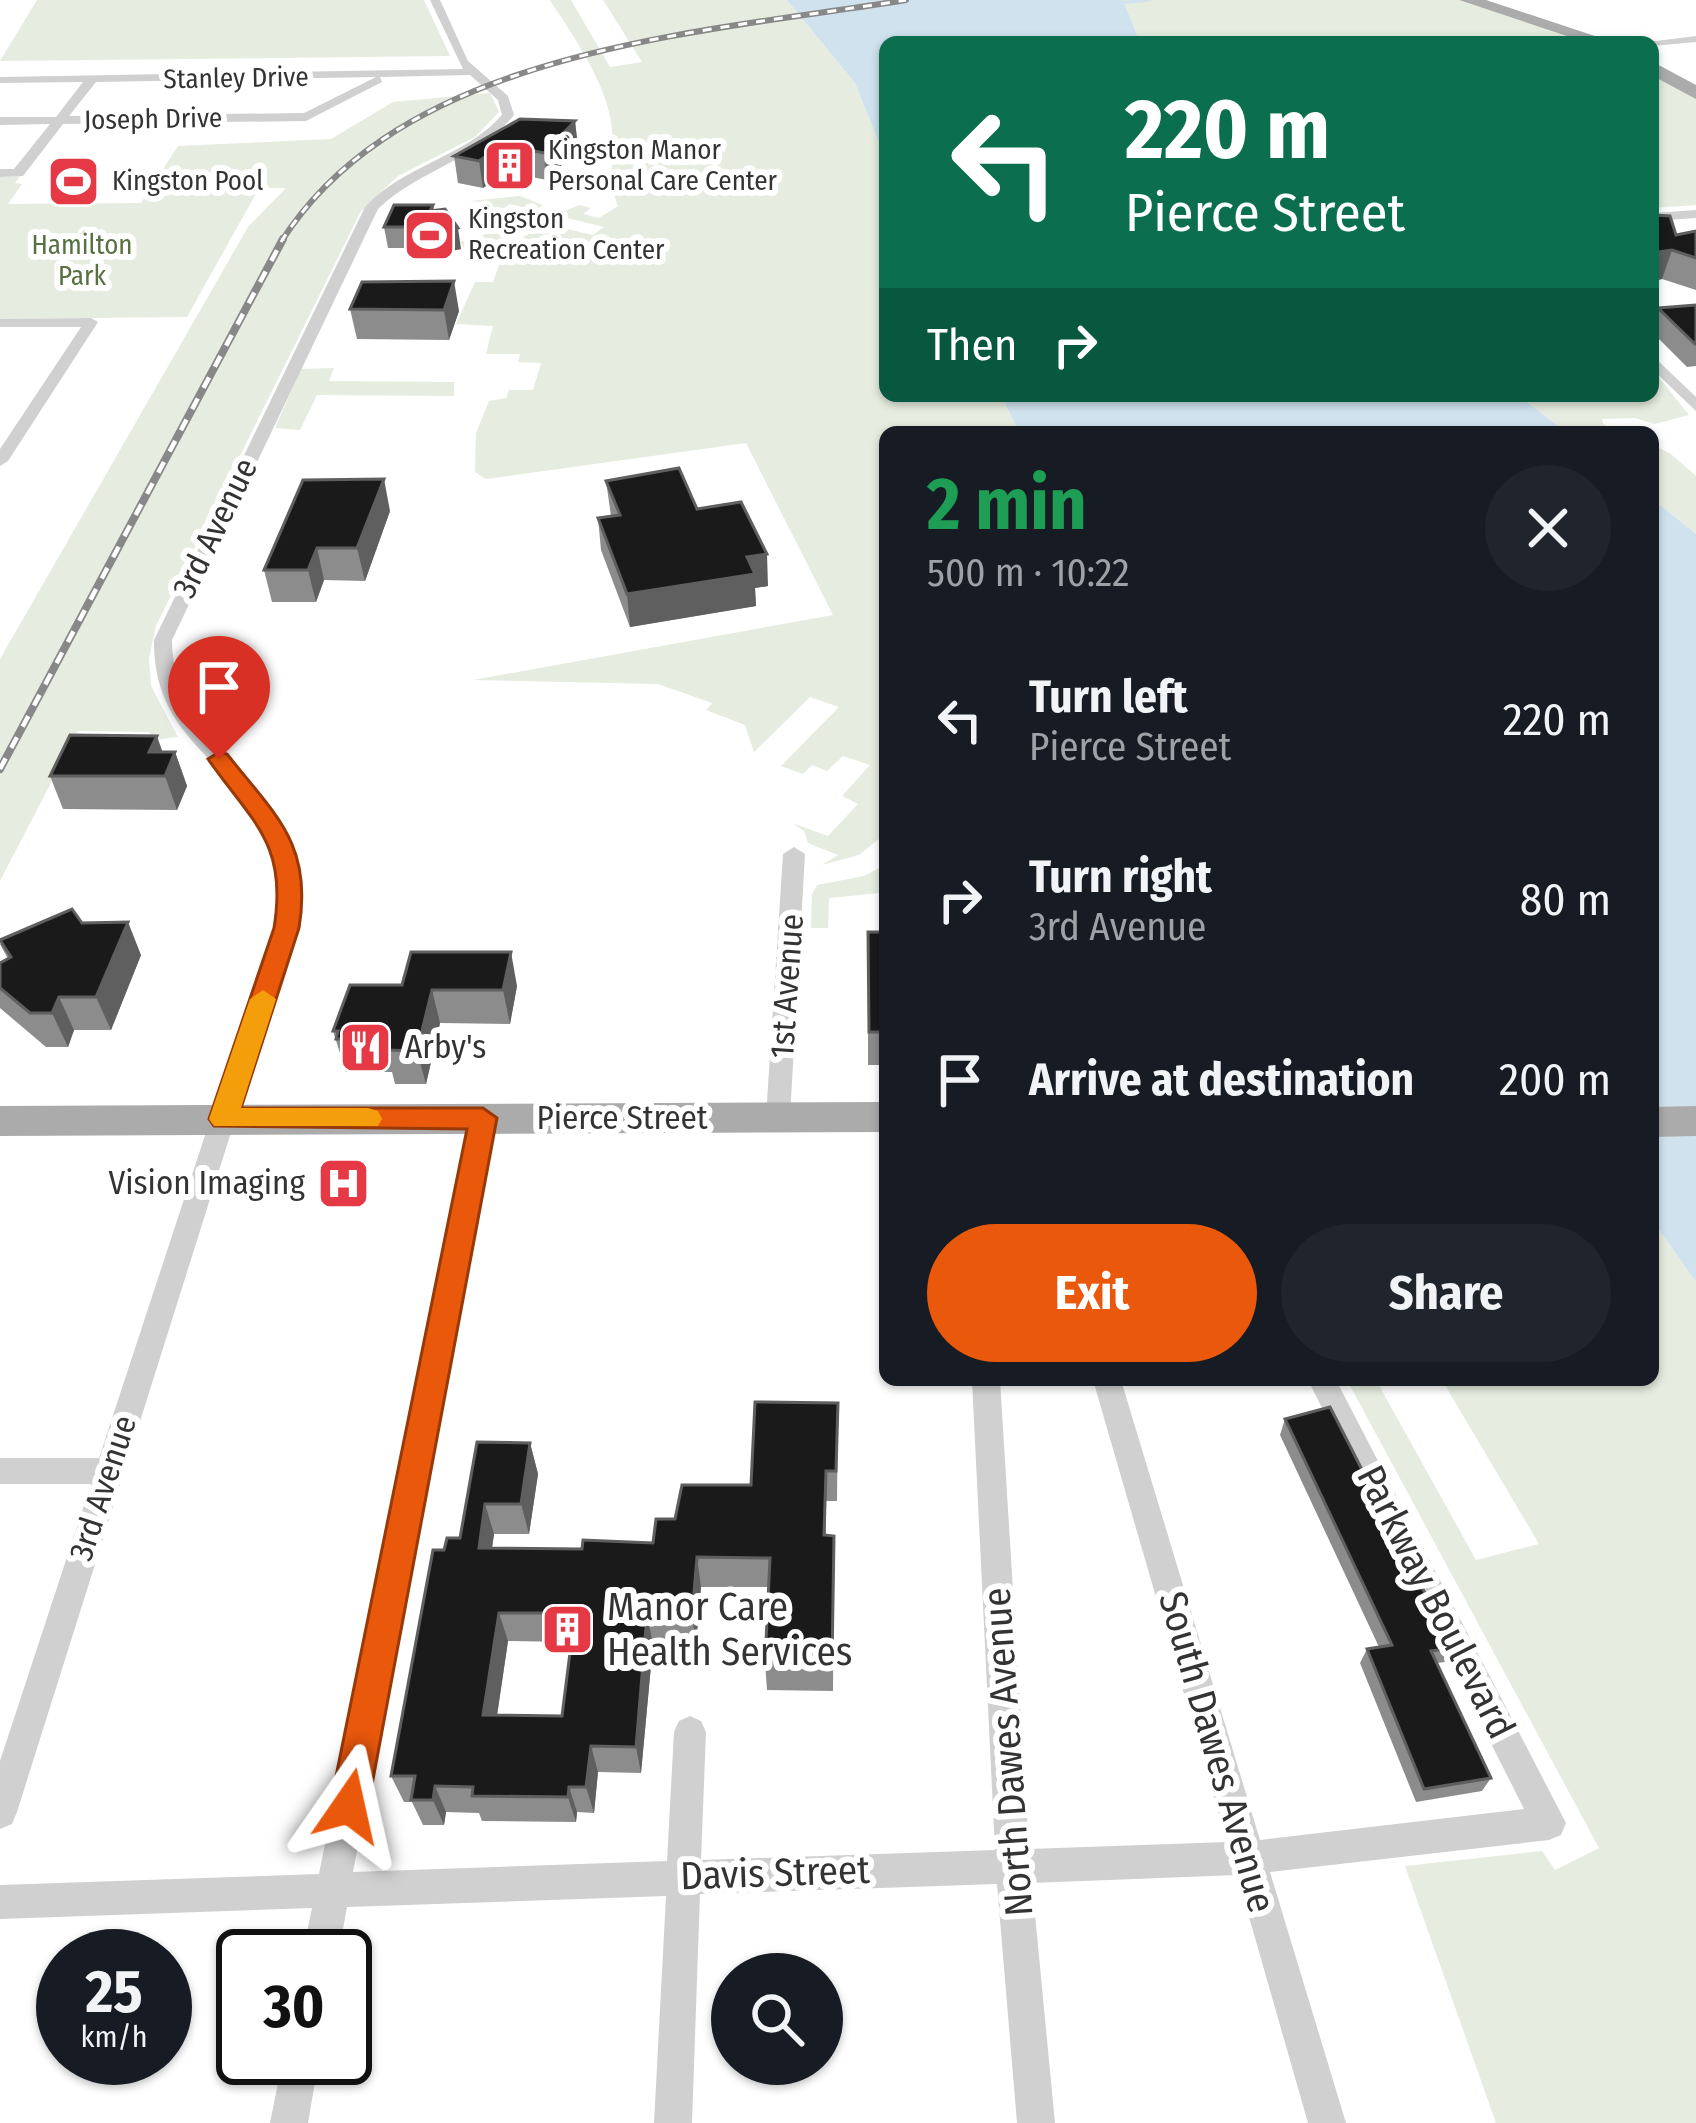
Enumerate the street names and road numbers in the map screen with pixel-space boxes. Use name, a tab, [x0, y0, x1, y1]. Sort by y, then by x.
street label: Stanley Drive	[163, 61, 309, 95]
street label: Joseph Drive	[83, 102, 223, 136]
street label: 3rd Avenue	[164, 452, 266, 604]
street label: 1st Avenue	[762, 912, 812, 1060]
street label: Pierce Street	[536, 1098, 708, 1138]
street label: 3rd Avenue	[61, 1410, 145, 1566]
street label: Parkway Boulevard	[1347, 1458, 1525, 1746]
street label: North Dawes Avenue	[974, 1586, 1042, 1918]
street label: South Dawes Avenue	[1149, 1586, 1285, 1918]
street label: Davis Street	[679, 1847, 871, 1899]

